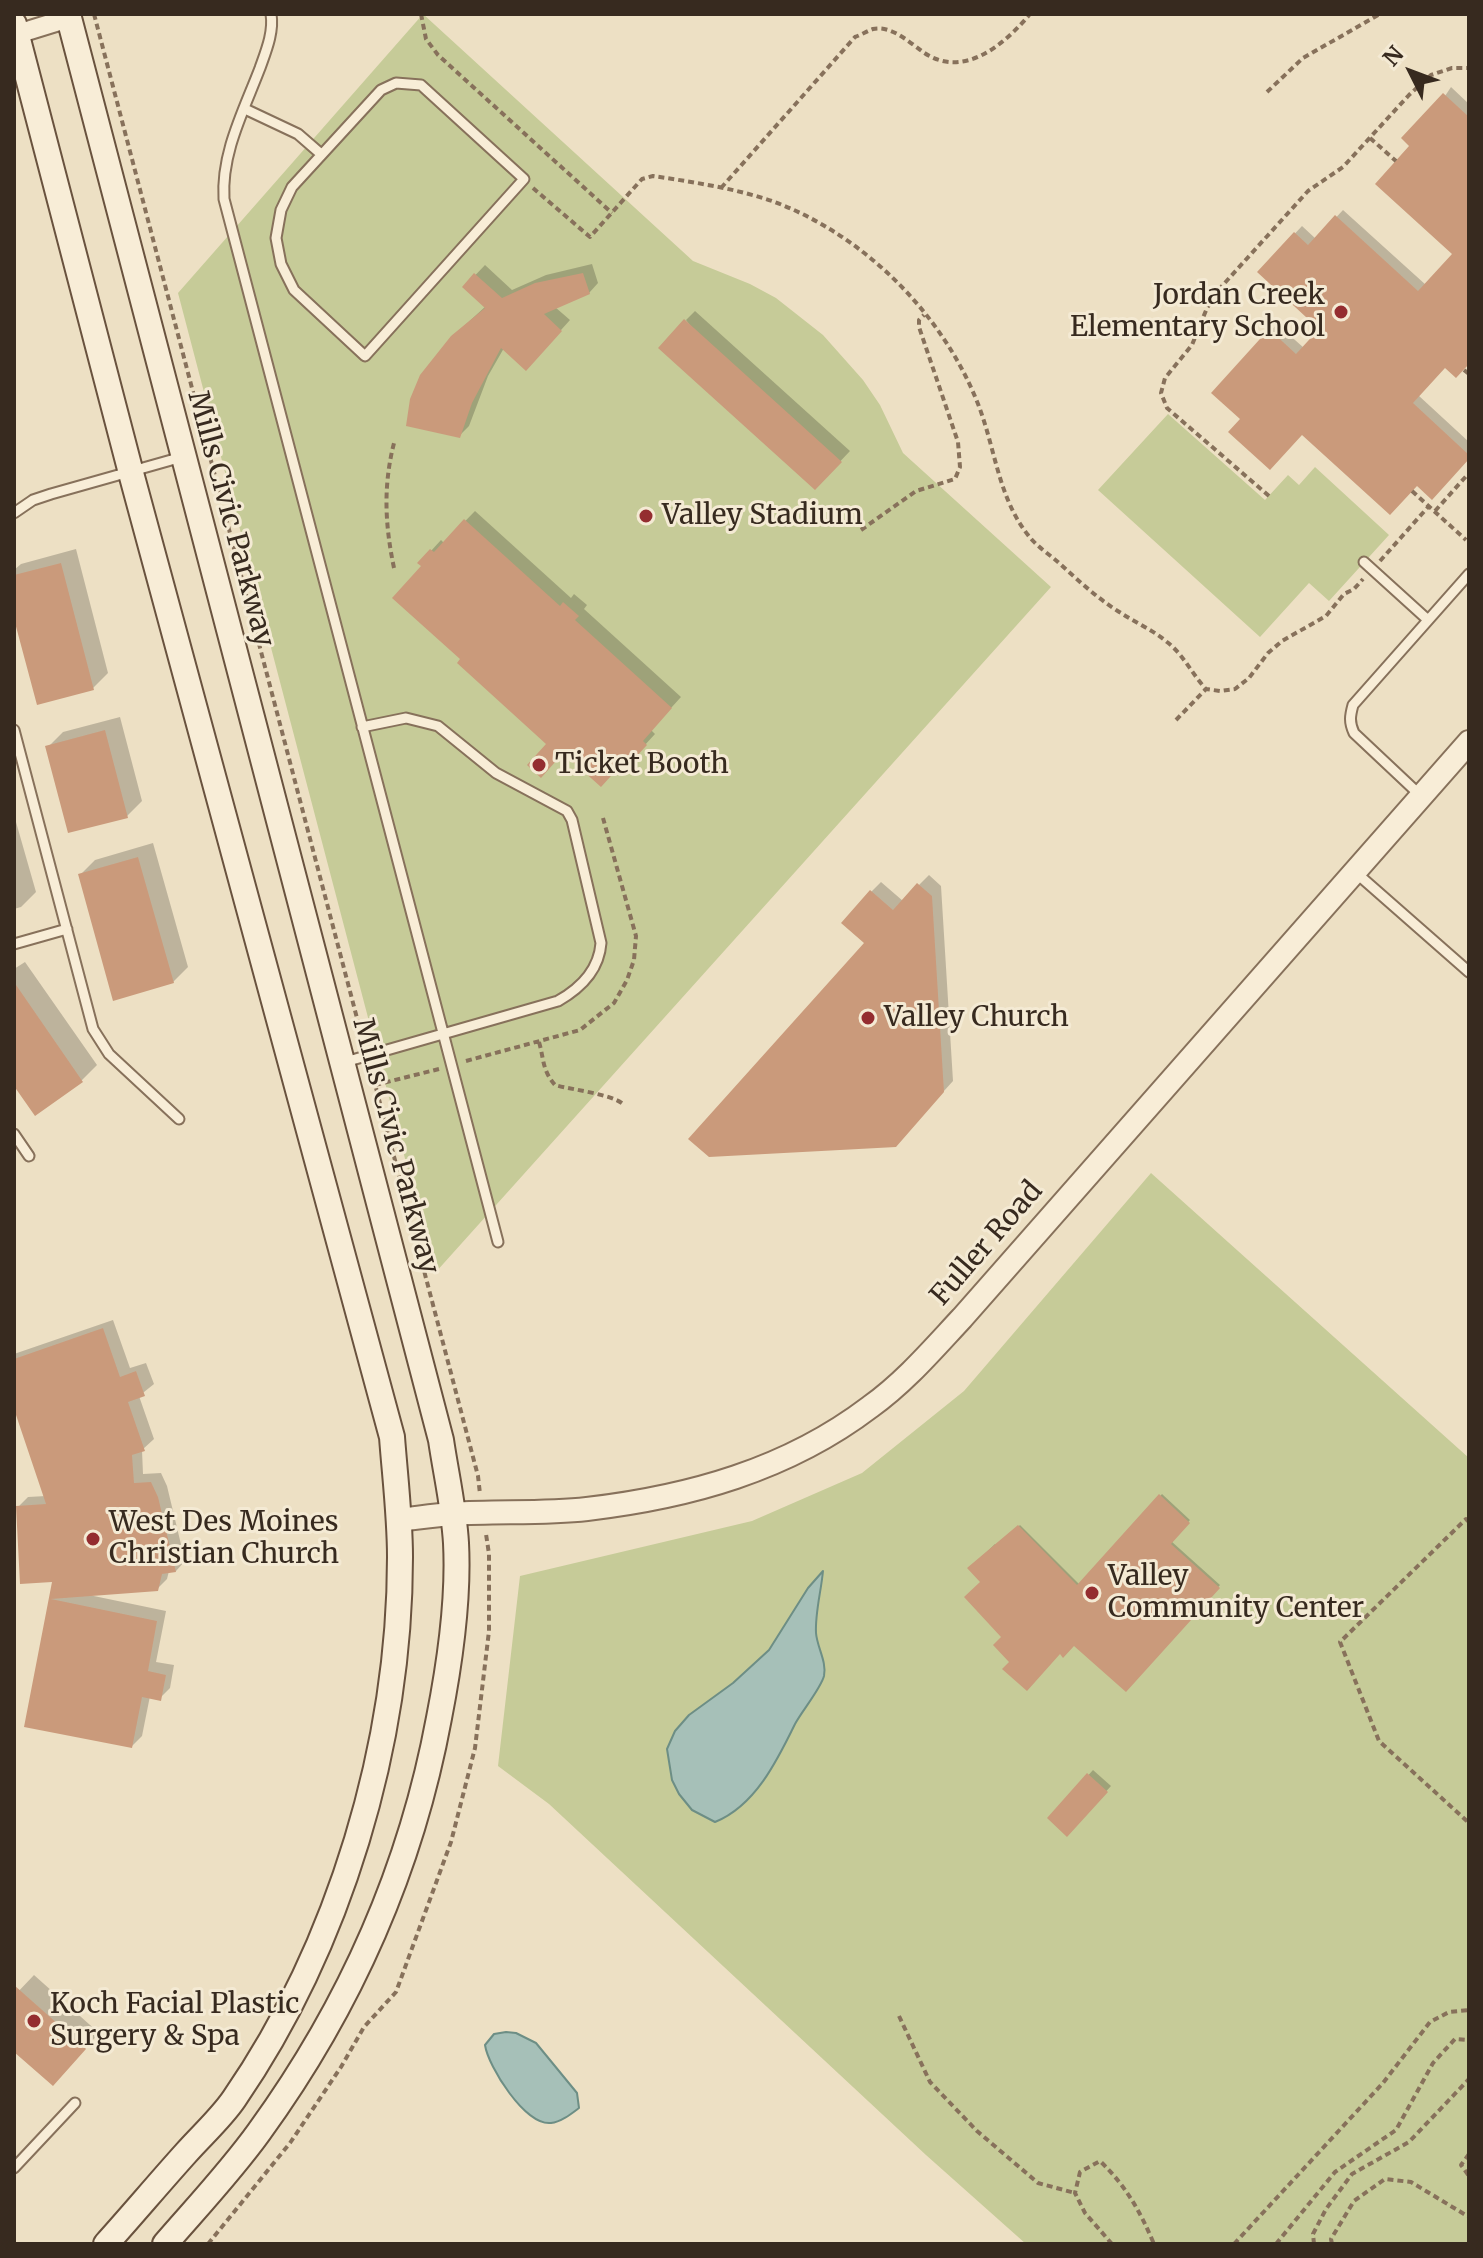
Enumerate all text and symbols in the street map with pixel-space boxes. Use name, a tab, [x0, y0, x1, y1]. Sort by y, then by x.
north arrow	[1371, 32, 1451, 112]
text: N	[1377, 40, 1409, 72]
place label: Jordan Creek Elementary School	[1070, 279, 1325, 345]
marker: Jordan Creek Elementary School	[1332, 303, 1350, 321]
street label: Mills Civic Parkway	[180, 387, 280, 651]
place label: Valley Stadium	[662, 499, 863, 533]
marker: Valley Stadium	[637, 507, 655, 525]
place label: Ticket Booth	[555, 748, 729, 782]
marker: Ticket Booth	[530, 756, 548, 774]
place label: Valley Church	[884, 1001, 1069, 1035]
marker: Valley Church	[859, 1009, 877, 1027]
street label: Mills Civic Parkway	[345, 1014, 445, 1278]
street label: Fuller Road	[924, 1175, 1050, 1313]
place label: West Des Moines Christian Church	[109, 1506, 339, 1572]
marker: West Des Moines Christian Church	[84, 1530, 102, 1548]
place label: Valley Community Center	[1108, 1560, 1364, 1626]
marker: Valley Community Center	[1083, 1584, 1101, 1602]
place label: Koch Facial Plastic Surgery & Spa	[50, 1988, 300, 2054]
marker: Koch Facial Plastic Surgery & Spa	[25, 2012, 43, 2030]

